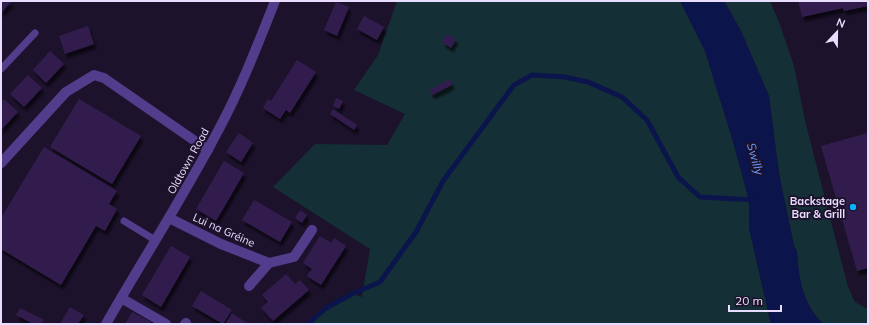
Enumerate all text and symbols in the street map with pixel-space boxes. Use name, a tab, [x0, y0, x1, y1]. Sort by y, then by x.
north arrow	[817, 12, 857, 52]
text: N	[834, 15, 847, 31]
street label: Oldtown Road	[164, 125, 212, 197]
water label: Swilly	[744, 141, 767, 177]
place label: Backstage Bar & Grill	[790, 194, 845, 221]
marker: Backstage Bar & Grill	[848, 202, 858, 212]
street label: Lui na Gréine	[191, 210, 257, 250]
scale bar	[729, 287, 781, 313]
text: 20 m	[735, 293, 763, 308]

